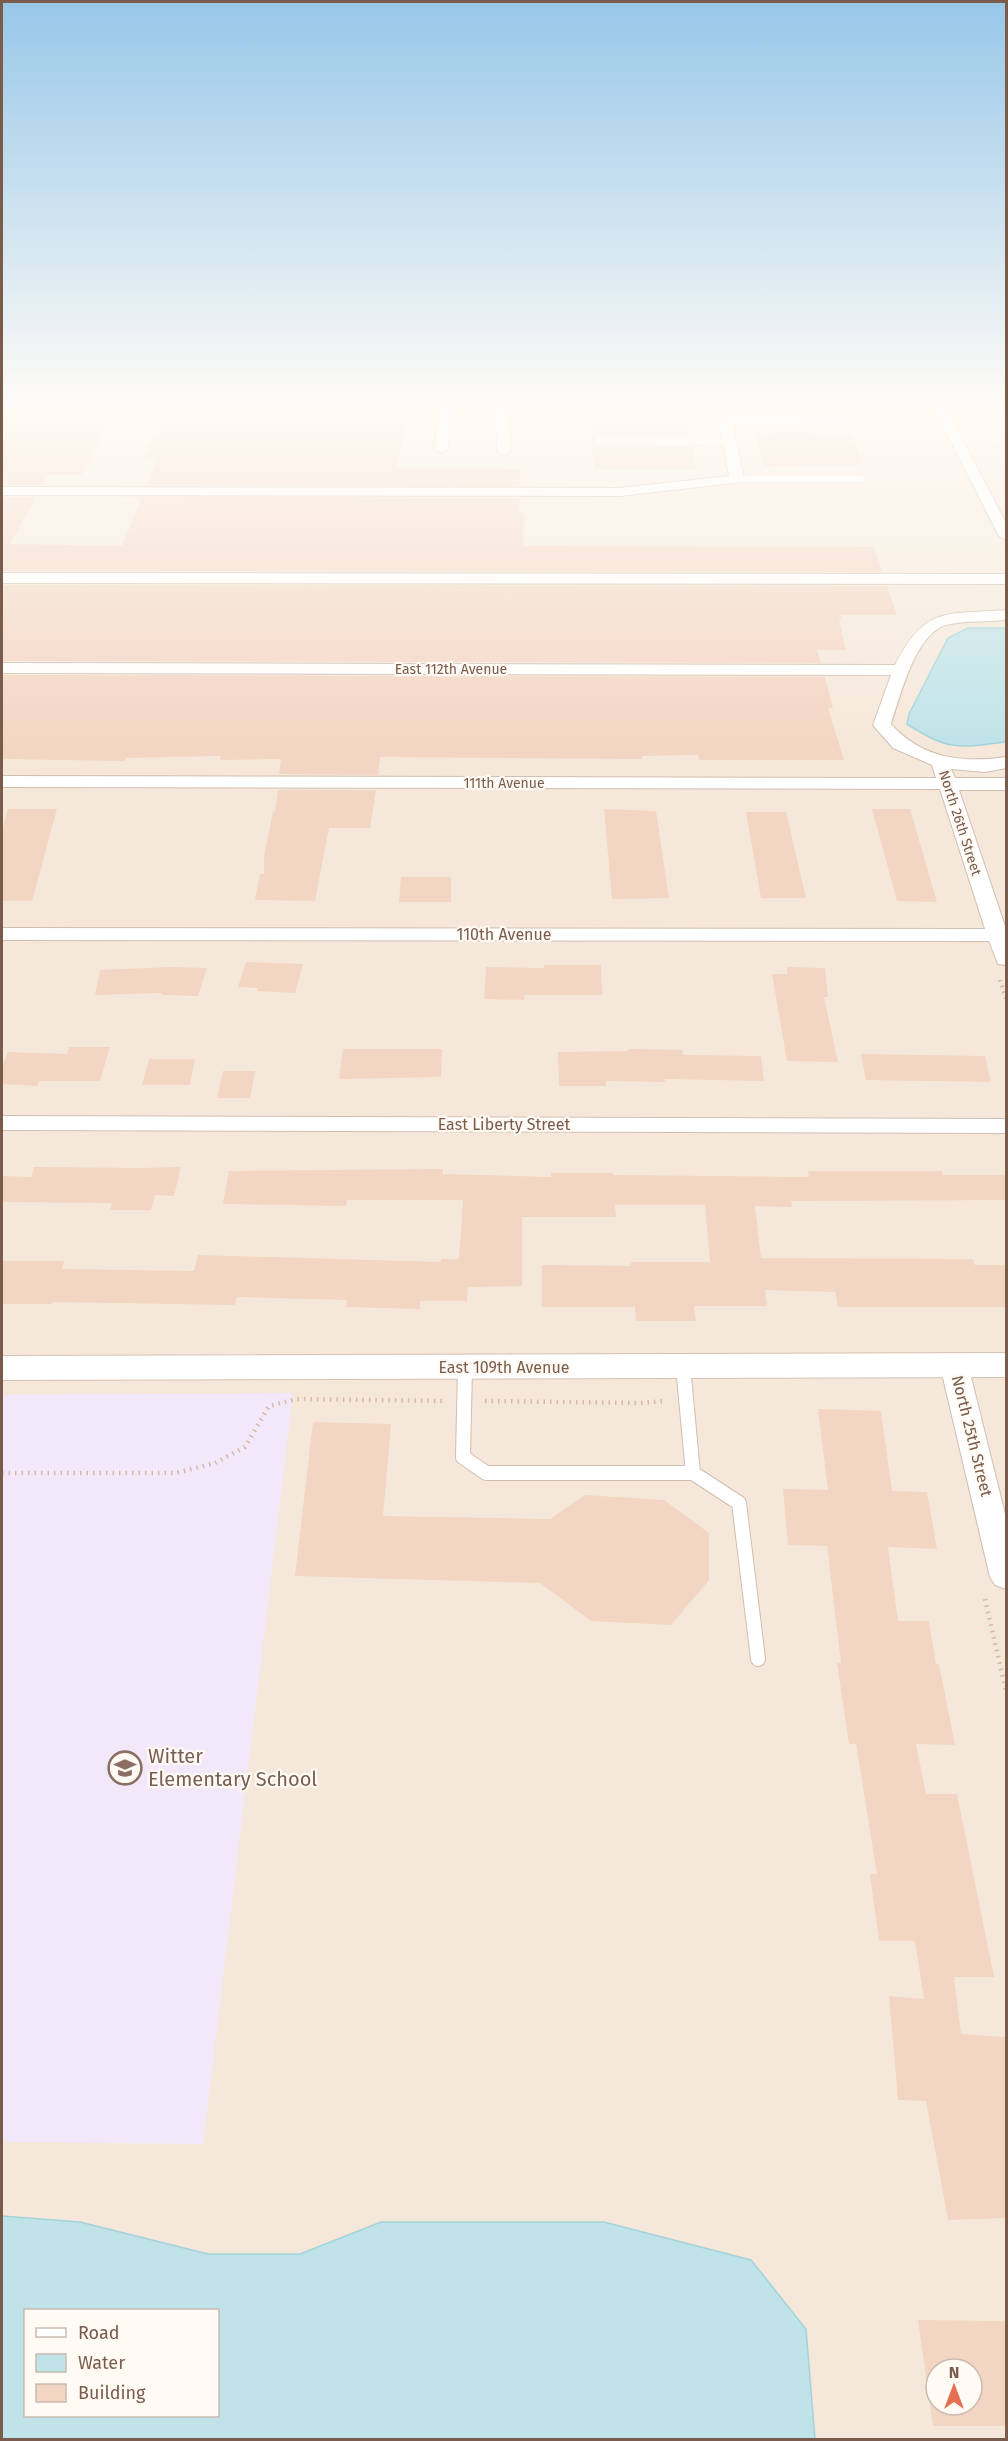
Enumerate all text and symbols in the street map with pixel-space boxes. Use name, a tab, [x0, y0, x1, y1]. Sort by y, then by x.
street label: East 112th Avenue	[395, 661, 507, 678]
street label: North 26th Street	[935, 768, 985, 879]
street label: 111th Avenue	[463, 775, 545, 792]
street label: 110th Avenue	[456, 925, 552, 944]
street label: East Liberty Street	[438, 1115, 570, 1134]
street label: East 109th Avenue	[439, 1358, 570, 1377]
street label: North 25th Street	[948, 1373, 996, 1499]
place label: Witter Elementary School	[148, 1744, 317, 1791]
school or university icon: Witter Elementary School	[107, 1750, 143, 1786]
legend	[24, 2309, 219, 2417]
text: Road	[78, 2322, 120, 2344]
text: Water	[78, 2352, 125, 2374]
north arrow	[924, 2357, 984, 2417]
text: N	[949, 2363, 959, 2382]
text: Building	[78, 2382, 146, 2404]

